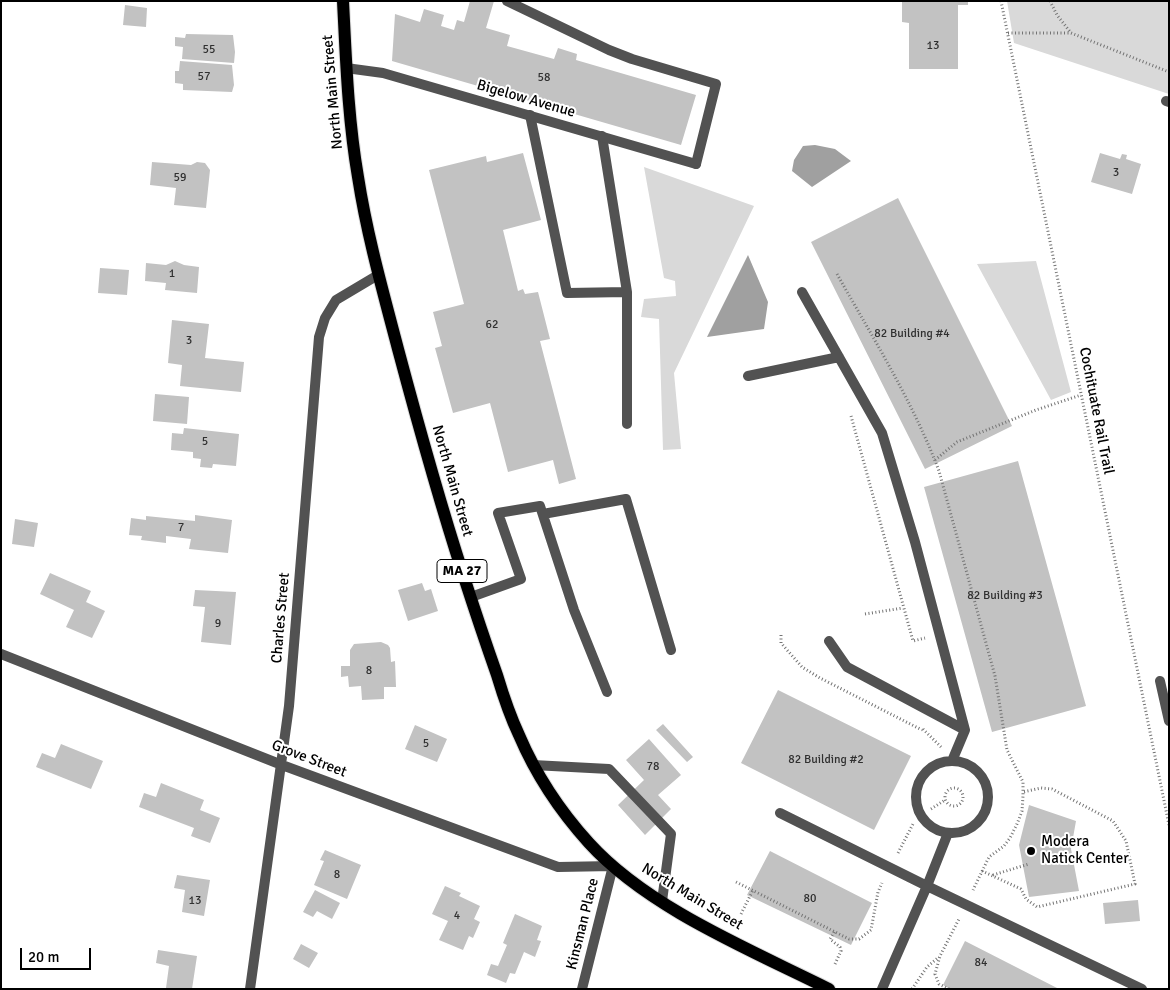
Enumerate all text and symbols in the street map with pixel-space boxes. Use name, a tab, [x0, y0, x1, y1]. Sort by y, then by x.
street label: North Main Street	[319, 34, 347, 150]
house number: 13	[927, 39, 939, 53]
house number: 55	[203, 43, 215, 57]
house number: 57	[198, 70, 210, 84]
house number: 58	[538, 71, 550, 85]
street label: Bigelow Avenue	[475, 76, 577, 122]
house number: 3	[1113, 166, 1119, 180]
house number: 59	[174, 171, 186, 185]
house number: 1	[169, 267, 175, 281]
house number: 62	[486, 318, 498, 332]
house number: 82 Building #4	[874, 327, 950, 341]
house number: 3	[186, 334, 192, 348]
street label: Cochituate Rail Trail	[1075, 346, 1117, 476]
street label: North Main Street	[428, 423, 476, 539]
house number: 5	[202, 435, 208, 449]
house number: 7	[178, 521, 184, 535]
road number: MA 27	[437, 560, 487, 582]
street label: Charles Street	[268, 572, 294, 664]
house number: 82 Building #3	[967, 589, 1043, 603]
house number: 9	[215, 617, 221, 631]
house number: 8	[366, 664, 372, 678]
street label: Grove Street	[269, 736, 349, 782]
house number: 5	[423, 737, 429, 751]
house number: 82 Building #2	[788, 753, 864, 767]
house number: 78	[647, 760, 659, 774]
place label: Modera Natick Center	[1041, 833, 1129, 868]
marker: Modera Natick Center	[1025, 845, 1037, 857]
street label: North Main Street	[638, 860, 746, 934]
house number: 8	[334, 868, 340, 882]
street label: Kinsman Place	[563, 876, 603, 972]
house number: 80	[804, 892, 816, 906]
house number: 13	[189, 894, 201, 908]
house number: 4	[454, 909, 460, 923]
scale bar	[22, 938, 94, 970]
text: 20 m	[28, 948, 59, 966]
house number: 84	[975, 956, 987, 970]

